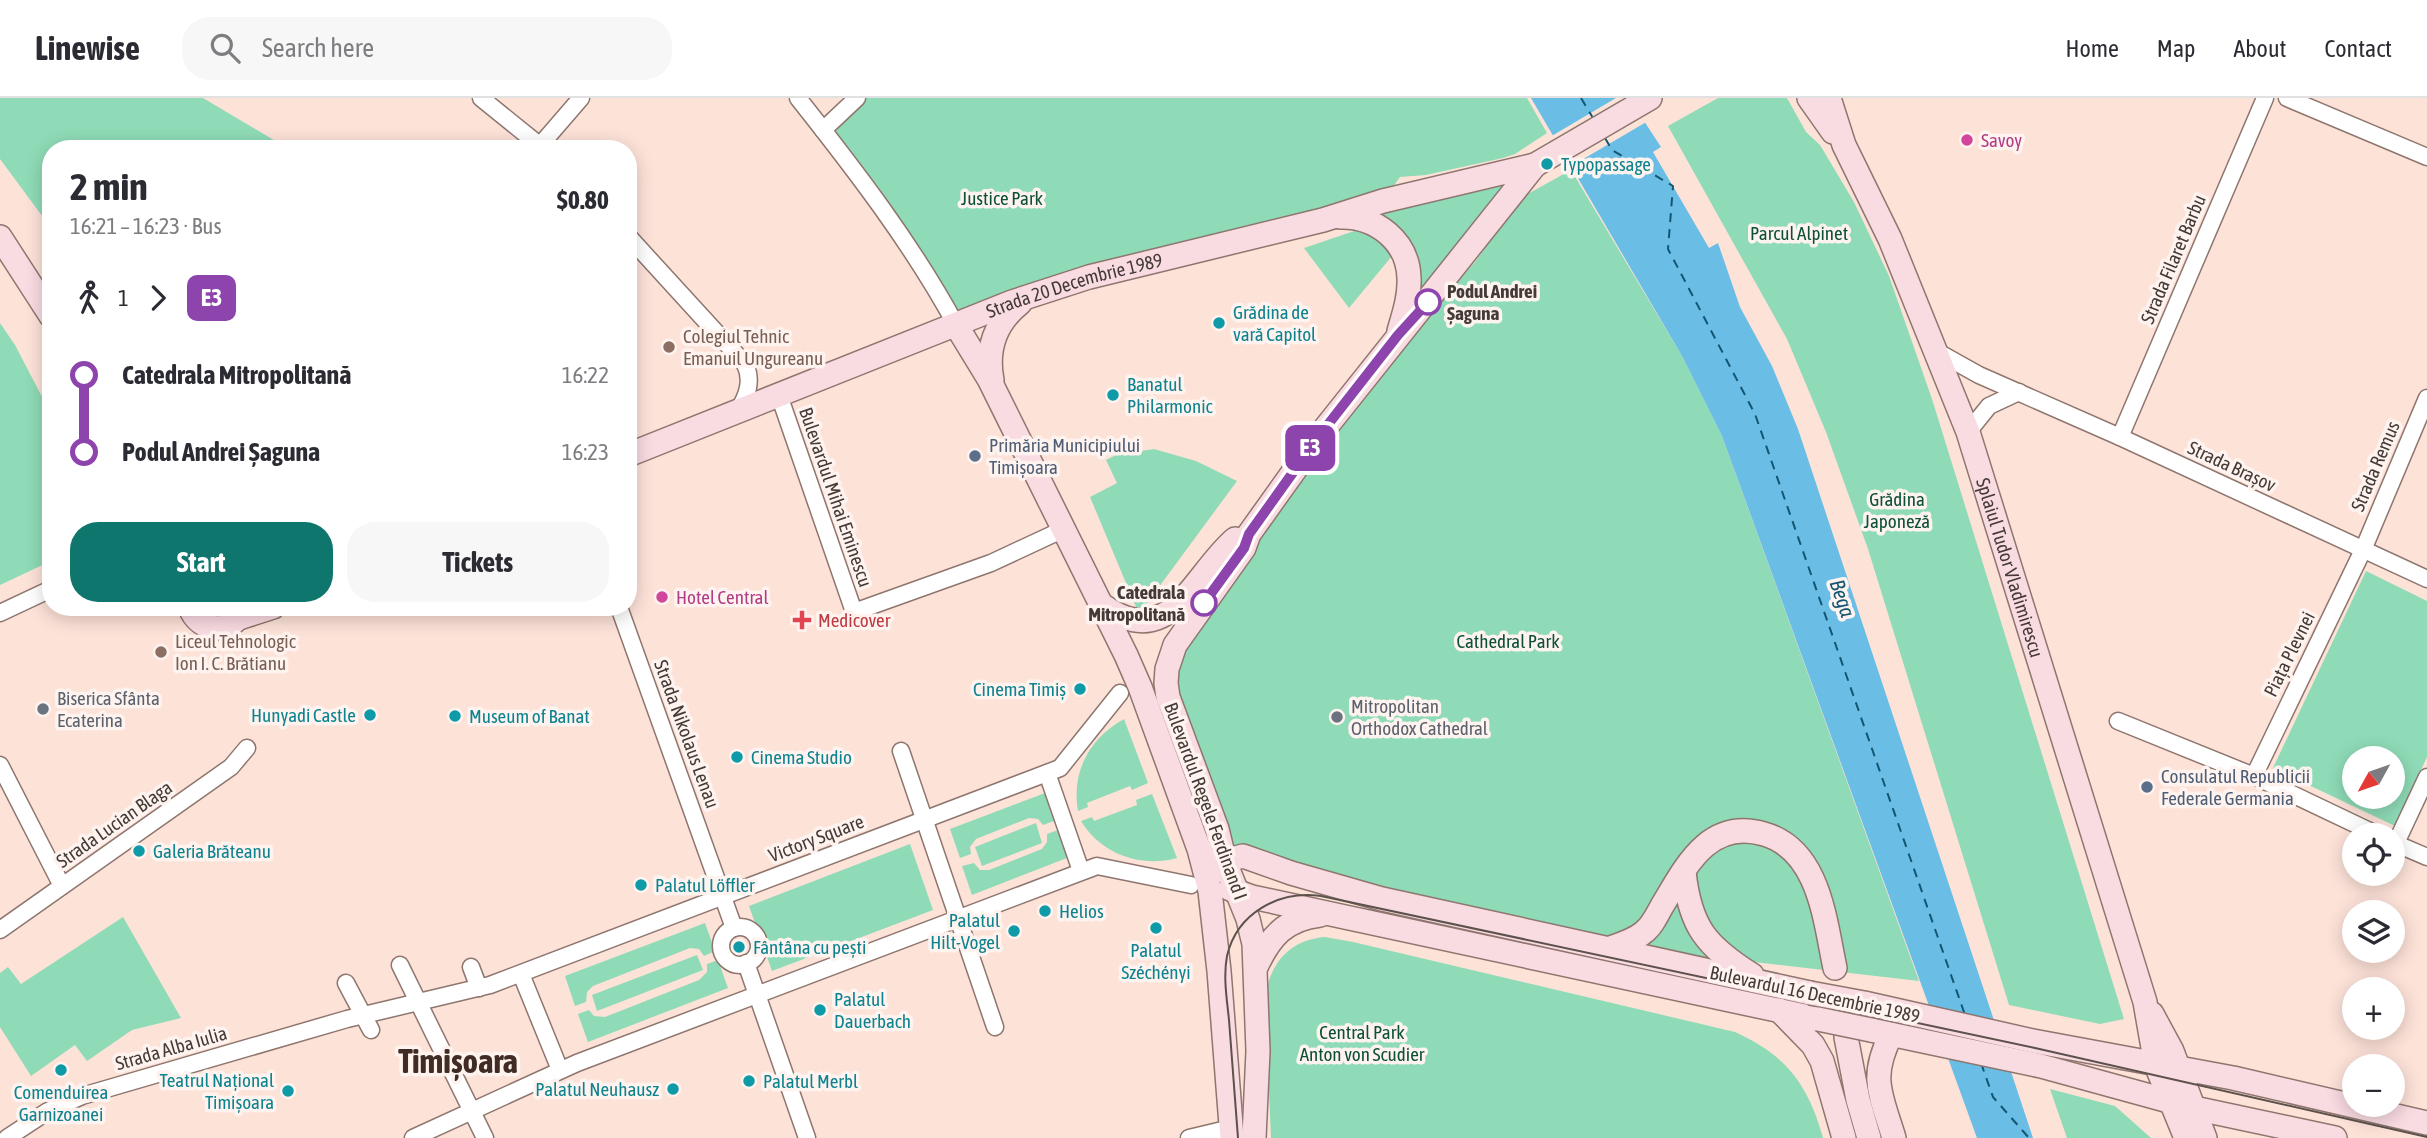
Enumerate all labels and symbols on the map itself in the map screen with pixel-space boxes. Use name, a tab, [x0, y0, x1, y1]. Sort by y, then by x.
place label: Savoy	[1981, 129, 2022, 151]
marker: Savoy	[1959, 132, 1975, 148]
place label: Typopassage	[1561, 153, 1651, 175]
marker: Typopassage	[1539, 156, 1555, 172]
park label: Justice Park	[961, 187, 1044, 209]
street label: Strada Filaret Barbu	[2136, 191, 2210, 327]
park label: Parcul Alpinet	[1750, 222, 1848, 244]
street label: Strada 20 Decembrie 1989	[983, 249, 1165, 322]
place label: Podul Andrei Șaguna	[1447, 280, 1537, 325]
marker: Podul Andrei Șaguna	[1415, 289, 1441, 315]
place label: Grădina de vară Capitol	[1233, 301, 1316, 345]
marker: Grădina de vară Capitol	[1211, 315, 1227, 331]
place label: Colegiul Tehnic Emanuil Ungureanu	[683, 325, 823, 369]
marker: Colegiul Tehnic Emanuil Ungureanu	[661, 339, 677, 355]
place label: Banatul Philarmonic	[1127, 373, 1214, 417]
marker: Banatul Philarmonic	[1105, 387, 1121, 403]
street label: Bulevardul Mihai Eminescu	[795, 404, 877, 590]
street label: Strada Remus	[2346, 417, 2404, 514]
line badge: E3	[1278, 425, 1342, 471]
place label: Primăria Municipiului Timișoara	[989, 434, 1140, 478]
street label: Strada Brașov	[2185, 436, 2280, 496]
marker: Primăria Municipiului Timișoara	[967, 448, 983, 464]
street label: Splaiul Tudor Vladimirescu	[1972, 475, 2048, 660]
park label: Grădina Japoneză	[1864, 488, 1930, 532]
water label: Bega	[1825, 576, 1861, 620]
place label: Catedrala Mitropolitană	[1088, 581, 1185, 625]
place label: Hotel Central	[676, 586, 768, 608]
marker: Hotel Central	[654, 589, 670, 605]
marker: Catedrala Mitropolitană	[1191, 590, 1217, 616]
street label: Piața Plevnei	[2259, 608, 2319, 700]
place label: Medicover	[818, 609, 891, 631]
marker: Medicover	[792, 610, 812, 630]
place label: Liceul Tehnologic Ion I. C. Brătianu	[175, 630, 297, 674]
park label: Cathedral Park	[1456, 630, 1560, 652]
marker: Liceul Tehnologic Ion I. C. Brătianu	[153, 644, 169, 660]
street label: Strada Nikolaus Lenau	[650, 657, 724, 811]
place label: Cinema Timiș	[973, 678, 1066, 700]
marker: Cinema Timiș	[1072, 681, 1088, 697]
place label: Biserica Sfânta Ecaterina	[57, 687, 160, 731]
place label: Mitropolitan Orthodox Cathedral	[1351, 695, 1488, 739]
street label: Bulevardul Regele Ferdinand I	[1160, 699, 1252, 903]
marker: Biserica Sfânta Ecaterina	[35, 701, 51, 717]
place label: Hunyadi Castle	[251, 704, 356, 726]
place label: Museum of Banat	[469, 705, 590, 727]
marker: Hunyadi Castle	[362, 707, 378, 723]
marker: Museum of Banat	[447, 708, 463, 724]
marker: Mitropolitan Orthodox Cathedral	[1329, 709, 1345, 725]
place label: Cinema Studio	[751, 746, 852, 768]
north arrow	[2342, 746, 2404, 808]
marker: Cinema Studio	[729, 749, 745, 765]
place label: Consulatul Republicii Federale Germania	[2161, 765, 2310, 809]
street label: Strada Lucian Blaga	[52, 776, 176, 872]
marker: Consulatul Republicii Federale Germania	[2139, 779, 2155, 795]
street label: Victory Square	[765, 810, 867, 866]
place label: Galeria Brăteanu	[153, 840, 271, 862]
marker: Galeria Brăteanu	[131, 843, 147, 859]
place label: Palatul Löffler	[655, 874, 755, 896]
marker: Palatul Löffler	[633, 877, 649, 893]
place label: Helios	[1059, 900, 1104, 922]
marker: Helios	[1037, 903, 1053, 919]
place label: Palatul Hilt-Vogel	[930, 909, 1000, 953]
marker: Palatul Széchényi	[1148, 920, 1164, 936]
marker: Palatul Hilt-Vogel	[1006, 923, 1022, 939]
place label: Fântâna cu pești	[753, 936, 866, 958]
marker: Fântâna cu pești	[731, 939, 747, 955]
place label: Palatul Széchényi	[1121, 939, 1191, 983]
street label: Bulevardul 16 Decembrie 1989	[1708, 961, 1922, 1027]
place label: Palatul Dauerbach	[834, 988, 911, 1032]
marker: Palatul Dauerbach	[812, 1002, 828, 1018]
park label: Central Park Anton von Scudier	[1300, 1021, 1425, 1065]
street label: Strada Alba Iulia	[113, 1022, 229, 1074]
district label: Timișoara	[398, 1042, 518, 1081]
marker: Comenduirea Garnizoanei	[53, 1062, 69, 1078]
place label: Teatrul Național Timișoara	[160, 1069, 274, 1113]
place label: Palatul Merbl	[763, 1070, 858, 1092]
marker: Palatul Merbl	[741, 1073, 757, 1089]
place label: Palatul Neuhausz	[535, 1078, 659, 1100]
place label: Comenduirea Garnizoanei	[14, 1081, 108, 1125]
marker: Palatul Neuhausz	[665, 1081, 681, 1097]
marker: Teatrul Național Timișoara	[280, 1083, 296, 1099]

